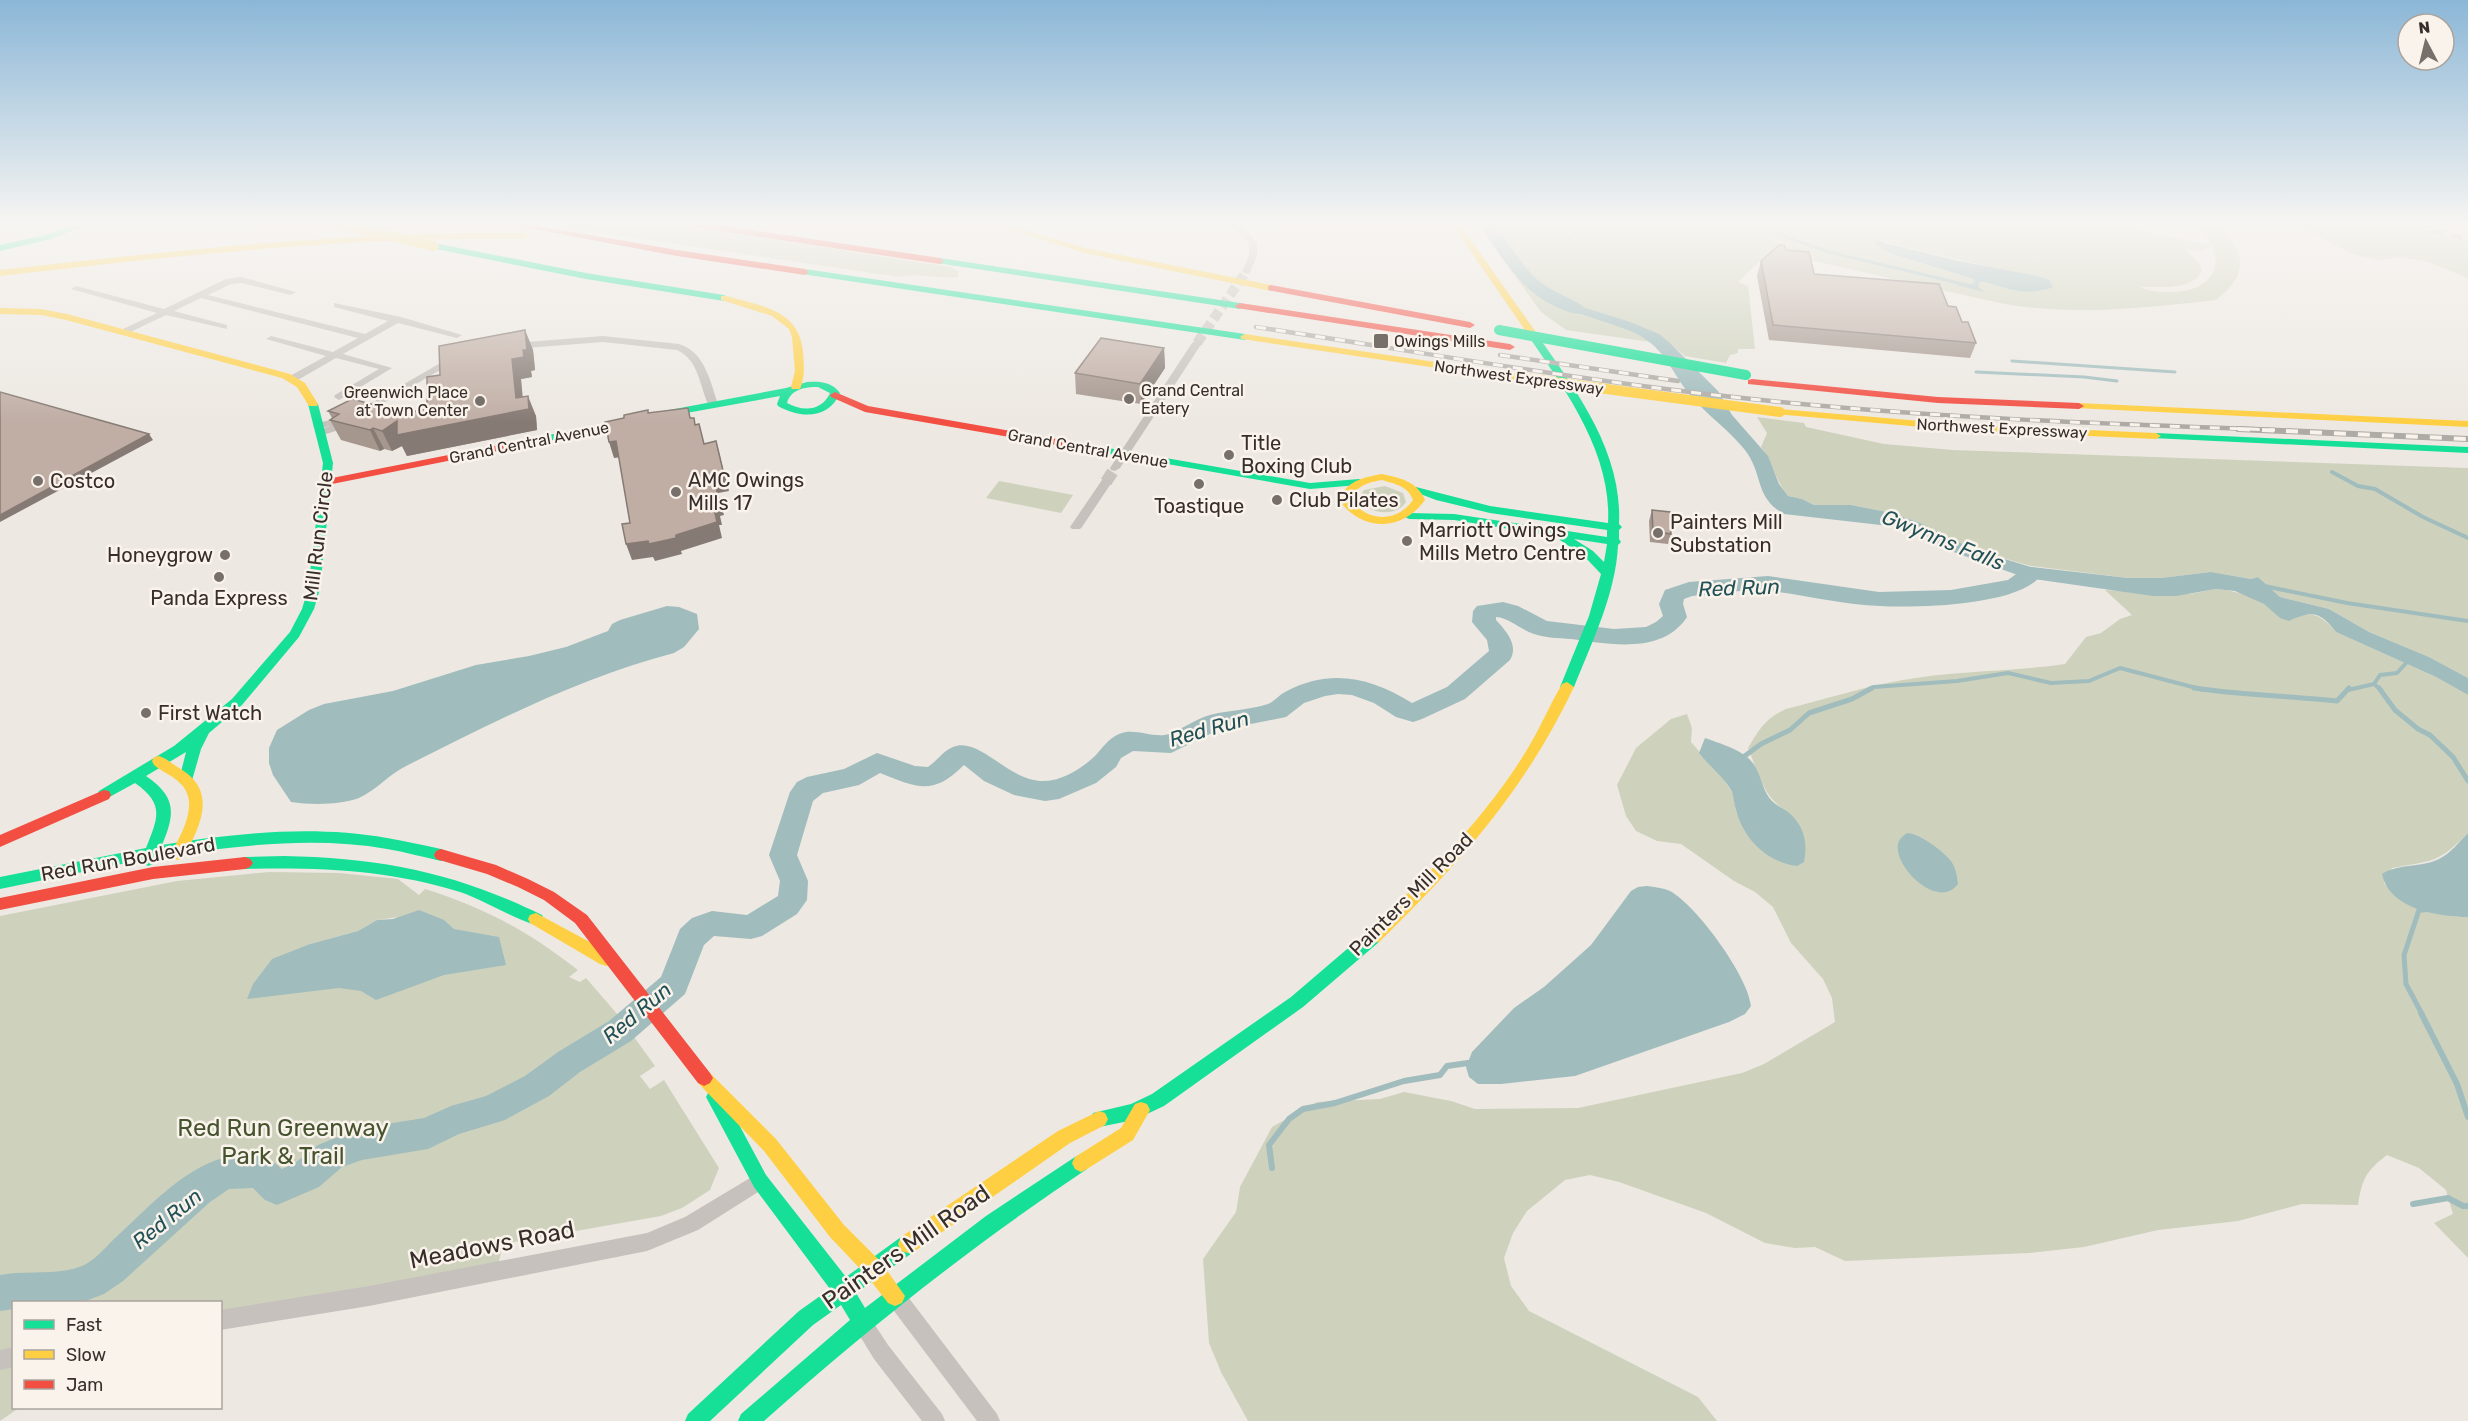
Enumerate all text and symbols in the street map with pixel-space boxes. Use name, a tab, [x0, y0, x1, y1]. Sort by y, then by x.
north arrow	[2396, 12, 2456, 72]
text: N	[2417, 17, 2431, 38]
marker: Owings Mills	[1372, 332, 1390, 350]
place label: Owings Mills	[1394, 332, 1485, 351]
street label: Northwest Expressway	[1433, 356, 1605, 399]
place label: Grand Central Eatery	[1141, 381, 1244, 418]
place label: Greenwich Place at Town Center	[344, 383, 468, 420]
marker: Grand Central Eatery	[1122, 392, 1136, 406]
marker: Greenwich Place at Town Center	[473, 394, 487, 408]
street label: Northwest Expressway	[1916, 415, 2088, 442]
street label: Grand Central Avenue	[448, 418, 611, 467]
street label: Grand Central Avenue	[1006, 425, 1170, 472]
place label: Title Boxing Club	[1241, 431, 1352, 478]
marker: Title Boxing Club	[1222, 448, 1236, 462]
place label: AMC Owings Mills 17	[688, 468, 804, 515]
place label: Costco	[50, 469, 115, 493]
street label: Mill Run Circle	[298, 470, 338, 602]
marker: Costco	[31, 474, 45, 488]
marker: Toastique	[1192, 477, 1206, 491]
marker: AMC Owings Mills 17	[669, 485, 683, 499]
place label: Club Pilates	[1289, 488, 1399, 512]
marker: Club Pilates	[1270, 493, 1284, 507]
place label: Toastique	[1154, 494, 1244, 518]
water label: Gwynns Falls	[1878, 504, 2008, 576]
place label: Painters Mill Substation	[1670, 510, 1783, 557]
place label: Marriott Owings Mills Metro Centre	[1419, 518, 1586, 565]
marker: Painters Mill Substation	[1651, 526, 1665, 540]
marker: Marriott Owings Mills Metro Centre	[1400, 534, 1414, 548]
place label: Honeygrow	[107, 543, 213, 567]
marker: Honeygrow	[218, 548, 232, 562]
marker: Panda Express	[212, 570, 226, 584]
water label: Red Run	[1697, 574, 1780, 601]
place label: Panda Express	[150, 586, 288, 610]
place label: First Watch	[158, 701, 262, 725]
water label: Red Run	[1166, 705, 1252, 752]
marker: First Watch	[139, 706, 153, 720]
street label: Painters Mill Road	[1344, 827, 1478, 961]
street label: Red Run Boulevard	[39, 832, 217, 886]
water label: Red Run	[597, 977, 676, 1049]
park label: Red Run Greenway Park & Trail	[177, 1114, 389, 1170]
street label: Painters Mill Road	[817, 1179, 995, 1315]
water label: Red Run	[127, 1183, 206, 1254]
street label: Meadows Road	[407, 1215, 577, 1275]
legend	[12, 1301, 222, 1409]
text: Fast	[66, 1314, 102, 1336]
text: Slow	[66, 1344, 106, 1366]
text: Jam	[66, 1374, 103, 1396]

